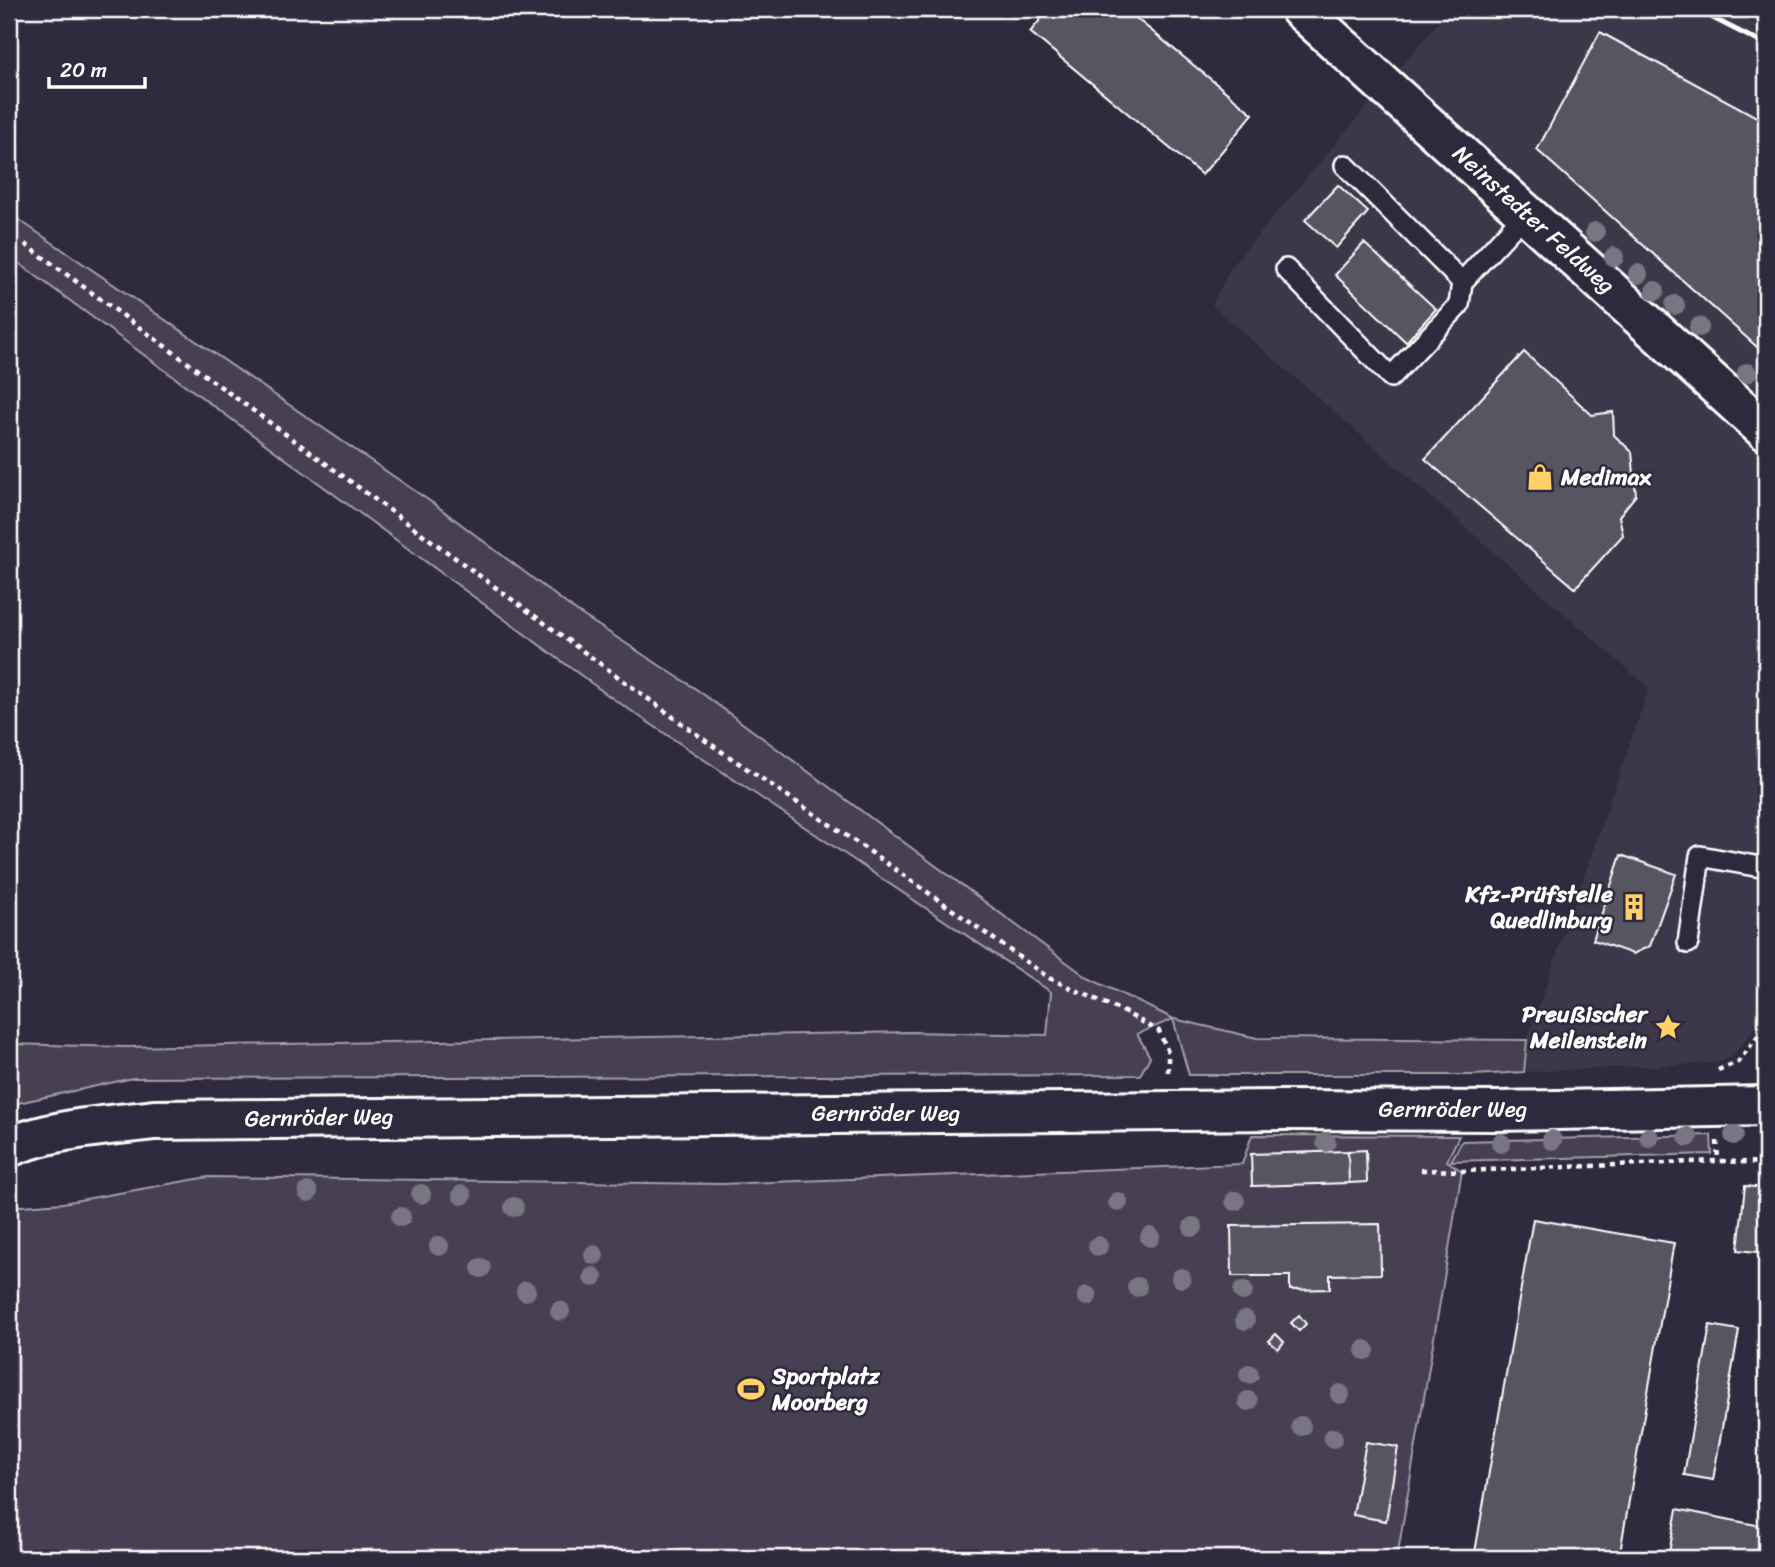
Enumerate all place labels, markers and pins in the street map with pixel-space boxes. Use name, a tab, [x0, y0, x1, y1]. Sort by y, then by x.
place label: Medimax	[1560, 457, 1652, 498]
shop icon: Medimax	[1525, 462, 1555, 492]
place label: Kfz-Prüfstelle Quedlinburg	[1464, 874, 1613, 941]
building icon: Kfz-Prüfstelle Quedlinburg	[1619, 892, 1649, 922]
place label: Preußischer Meilenstein	[1522, 994, 1650, 1061]
place icon: Preußischer Meilenstein	[1653, 1012, 1683, 1042]
place label: Sportplatz Moorberg	[771, 1356, 880, 1423]
sports icon: Sportplatz Moorberg	[736, 1374, 766, 1404]

